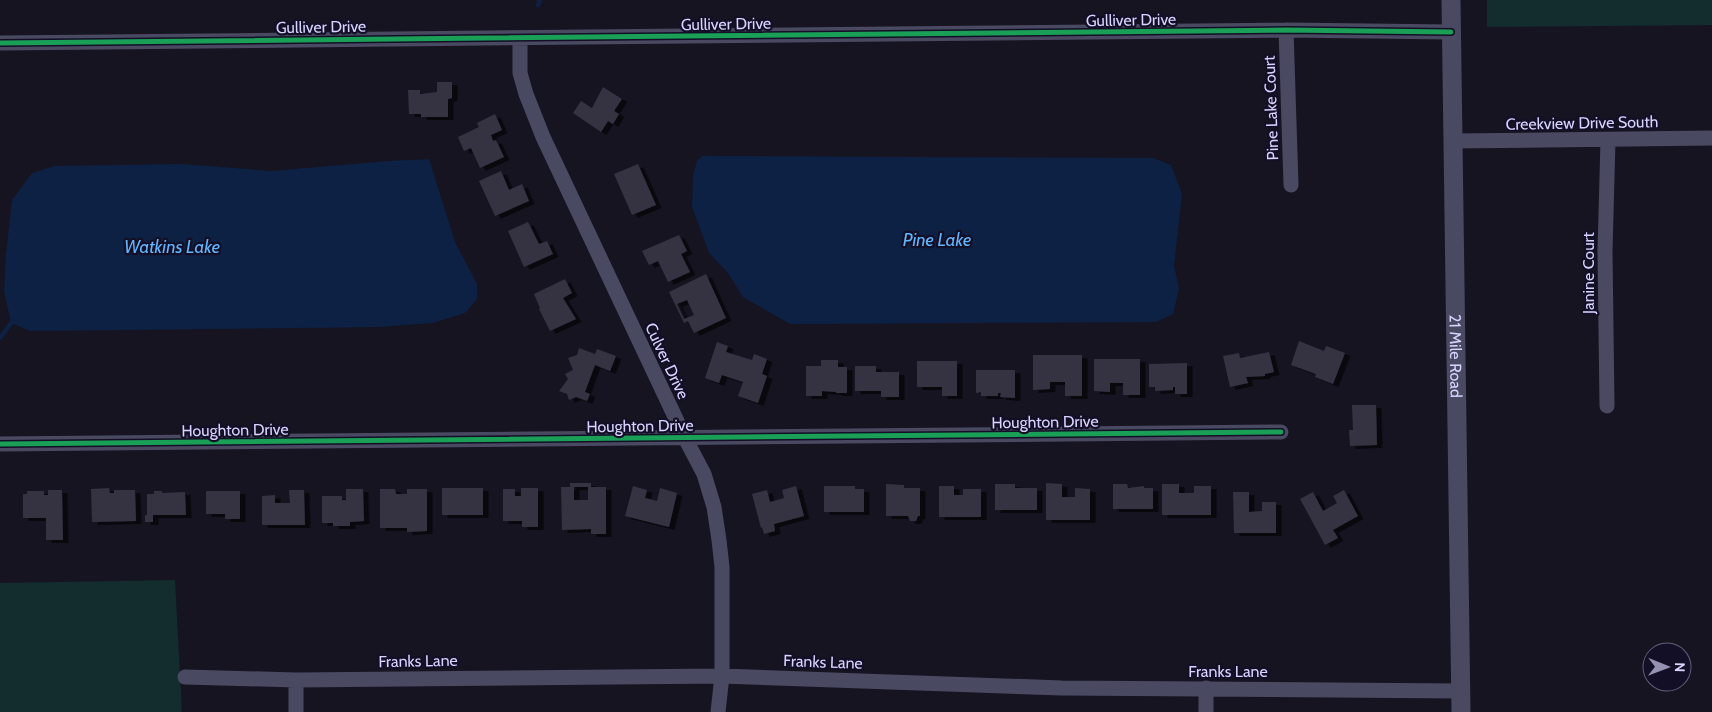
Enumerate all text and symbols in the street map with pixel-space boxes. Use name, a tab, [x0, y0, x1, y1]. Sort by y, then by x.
street label: Gulliver Drive	[1086, 10, 1176, 30]
street label: Gulliver Drive	[681, 14, 771, 34]
street label: Gulliver Drive	[276, 17, 366, 37]
street label: Pine Lake Court	[1260, 55, 1282, 161]
street label: Creekview Drive South	[1505, 112, 1659, 134]
water label: Pine Lake	[903, 229, 971, 251]
street label: Janine Court	[1579, 231, 1598, 315]
water label: Watkins Lake	[124, 236, 220, 258]
street label: 21 Mile Road	[1446, 314, 1466, 398]
street label: Culver Drive	[641, 320, 693, 402]
street label: Houghton Drive	[991, 412, 1099, 432]
street label: Houghton Drive	[586, 416, 694, 436]
street label: Houghton Drive	[181, 420, 289, 440]
north arrow	[1642, 642, 1692, 692]
street label: Franks Lane	[378, 651, 458, 671]
street label: Franks Lane	[783, 651, 863, 673]
street label: Franks Lane	[1188, 662, 1268, 681]
text: N	[1671, 662, 1689, 672]

